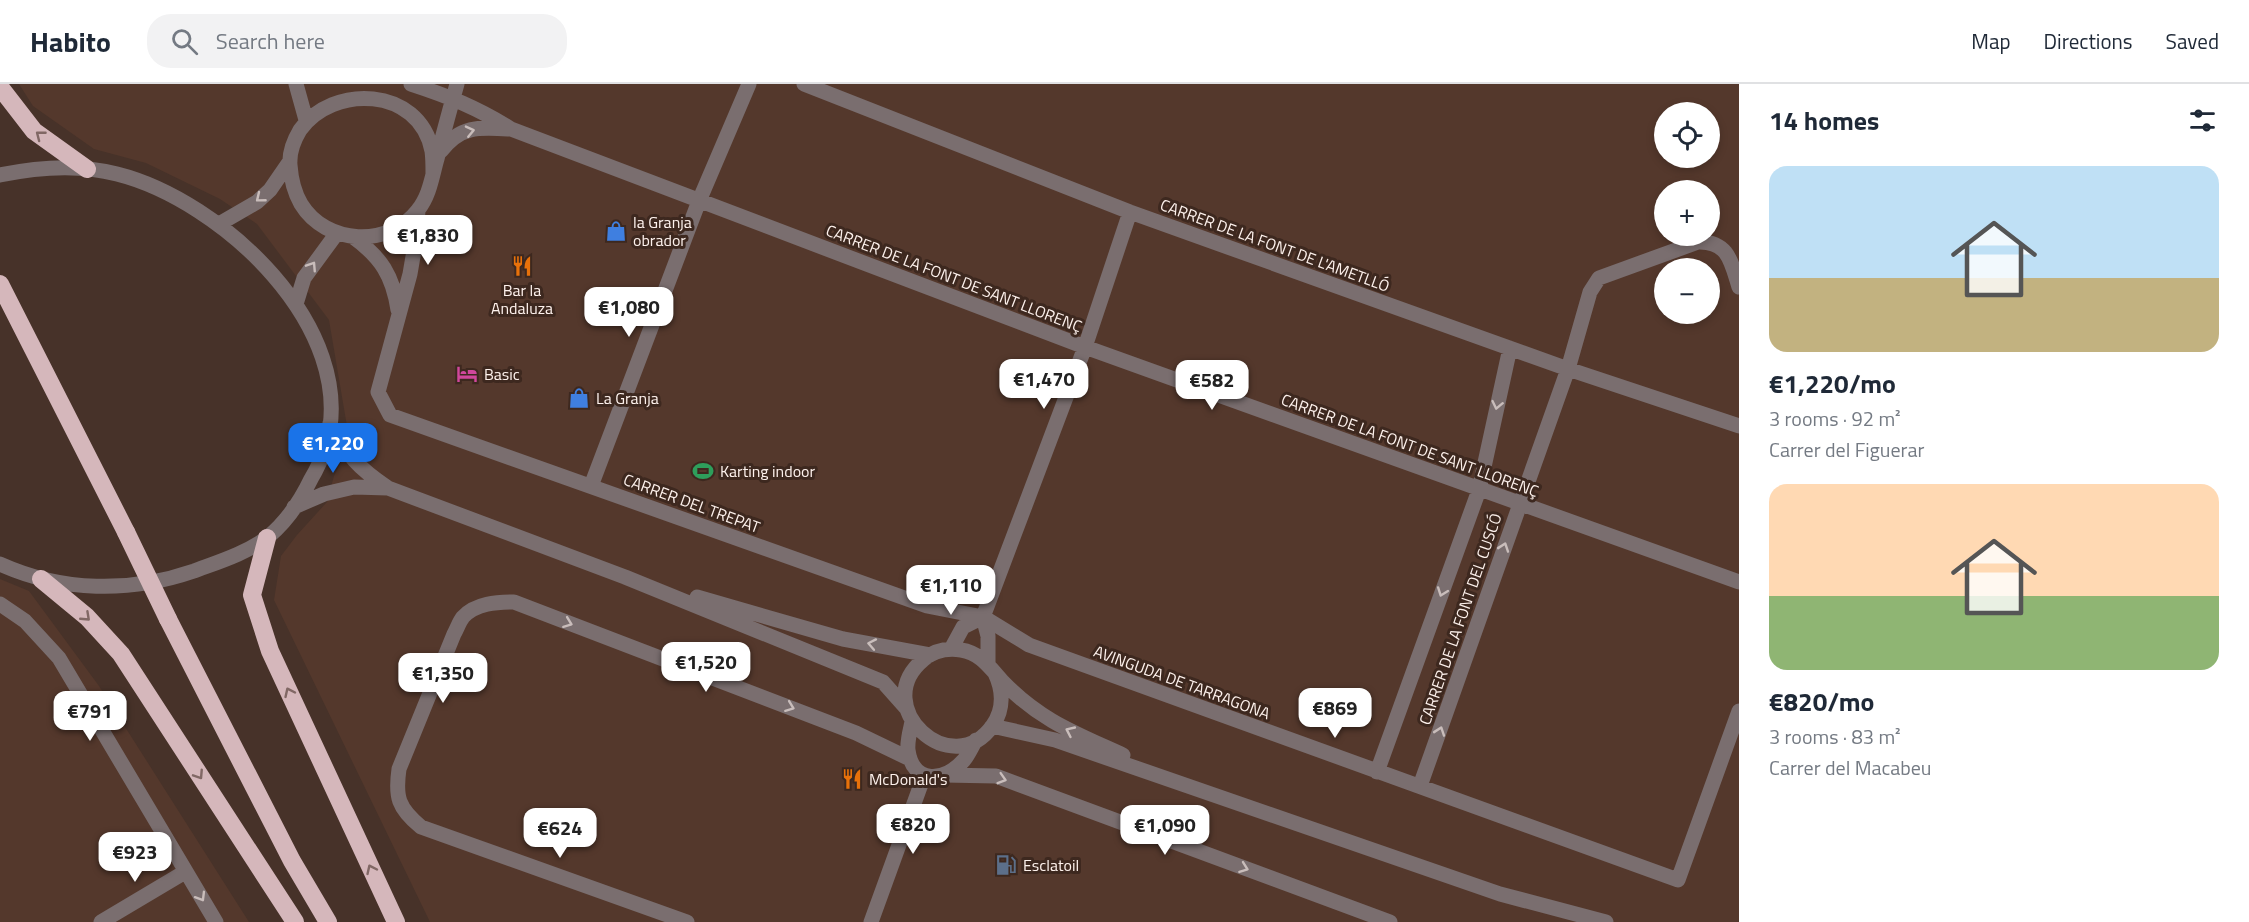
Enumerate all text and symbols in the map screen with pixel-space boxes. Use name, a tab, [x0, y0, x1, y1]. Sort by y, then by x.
search box	[147, 14, 567, 68]
text: Habito	[30, 20, 111, 63]
text: Search here	[216, 24, 325, 58]
icon: search	[168, 25, 201, 58]
text: Map	[1971, 25, 2011, 57]
text: Directions	[2044, 25, 2133, 57]
text: Saved	[2166, 25, 2219, 57]
text: 14 homes	[1769, 101, 1879, 140]
map controls	[1654, 102, 1720, 324]
button: locate	[1654, 102, 1720, 168]
icon: filters	[2186, 104, 2219, 137]
one-way arrow	[465, 125, 475, 138]
one-way arrow	[35, 131, 46, 142]
button: +	[1654, 180, 1720, 246]
one-way arrow	[256, 191, 267, 202]
street label: CARRER DE LA FONT DE L'AMETLLÓ	[1157, 192, 1393, 298]
icon: home	[1940, 205, 2048, 313]
place label: la Granja obrador	[633, 210, 692, 252]
pin: €1,830	[379, 215, 477, 266]
street label: CARRER DE LA FONT DE SANT LLORENÇ	[823, 218, 1086, 338]
text: €1,830	[397, 219, 459, 250]
shop icon: la Granja obrador	[604, 219, 628, 243]
restaurant icon: Bar la Andaluza	[510, 254, 534, 278]
button: −	[1654, 258, 1720, 324]
one-way arrow	[304, 262, 316, 272]
place label: Bar la Andaluza	[491, 278, 553, 320]
pin: €1,080	[580, 287, 678, 338]
text: €1,080	[598, 291, 660, 322]
pin: €1,470	[995, 359, 1093, 410]
pin: €582	[1176, 360, 1248, 411]
hotel icon: Basic	[455, 362, 479, 386]
place label: Basic	[484, 362, 520, 386]
text: €1,470	[1013, 363, 1075, 394]
text: €582	[1190, 364, 1234, 395]
text: €1,220/mo	[1769, 364, 1896, 403]
shop icon: La Granja	[567, 386, 591, 410]
place label: La Granja	[596, 386, 659, 410]
street label: CARRER DE LA FONT DE SANT LLORENÇ	[1278, 387, 1542, 503]
one-way arrow	[1492, 400, 1505, 410]
text: 3 rooms · 92 m²	[1769, 403, 1901, 434]
pin: €1,220	[284, 423, 382, 474]
text: €1,220	[302, 427, 364, 458]
text: Carrer del Figuerar	[1769, 434, 1924, 465]
sports icon: Karting indoor	[691, 459, 715, 483]
place label: Karting indoor	[720, 459, 816, 483]
street label: CARRER DEL TREPAT	[620, 467, 764, 539]
street label: CARRER DE LA FONT DEL CUSCÓ	[1412, 510, 1508, 728]
icon: home	[1940, 523, 2048, 631]
one-way arrow	[1497, 542, 1510, 552]
pin: €1,110	[902, 565, 1000, 616]
text: €1,110	[920, 569, 982, 600]
one-way arrow	[1437, 586, 1450, 597]
one-way arrow	[79, 610, 89, 621]
one-way arrow	[562, 616, 573, 628]
one-way arrow	[867, 638, 877, 651]
street label: AVINGUDA DE TARRAGONA	[1090, 639, 1274, 725]
pin: €1,520	[657, 642, 755, 693]
text: €1,520	[675, 646, 737, 677]
pin: €1,350	[394, 653, 492, 704]
text: €1,350	[412, 657, 474, 688]
text: €820/mo	[1769, 682, 1874, 721]
one-way arrow	[284, 688, 296, 699]
pin: €869	[1299, 688, 1371, 739]
pin: €791	[54, 691, 126, 742]
text: €869	[1313, 692, 1357, 723]
text: €791	[68, 695, 112, 726]
one-way arrow	[784, 700, 795, 713]
text: 3 rooms · 83 m²	[1769, 721, 1901, 752]
one-way arrow	[1066, 726, 1077, 738]
one-way arrow	[1432, 726, 1445, 736]
text: Carrer del Macabeu	[1769, 752, 1931, 783]
restaurant icon: McDonald's	[840, 767, 864, 791]
place label: McDonald's	[869, 767, 948, 791]
one-way arrow	[192, 768, 203, 779]
one-way arrow	[996, 772, 1007, 784]
pin: €820	[877, 804, 949, 855]
pin: €1,090	[1116, 805, 1214, 856]
pin: €624	[524, 808, 596, 859]
text: €820	[891, 808, 935, 839]
text: €1,090	[1134, 809, 1196, 840]
text: €624	[538, 812, 582, 843]
pin: €923	[99, 832, 171, 883]
text: €923	[113, 836, 157, 867]
fuel station icon: Esclatoil	[994, 853, 1018, 877]
place label: Esclatoil	[1023, 853, 1079, 877]
one-way arrow	[1238, 861, 1249, 873]
one-way arrow	[367, 864, 379, 875]
one-way arrow	[193, 891, 205, 901]

